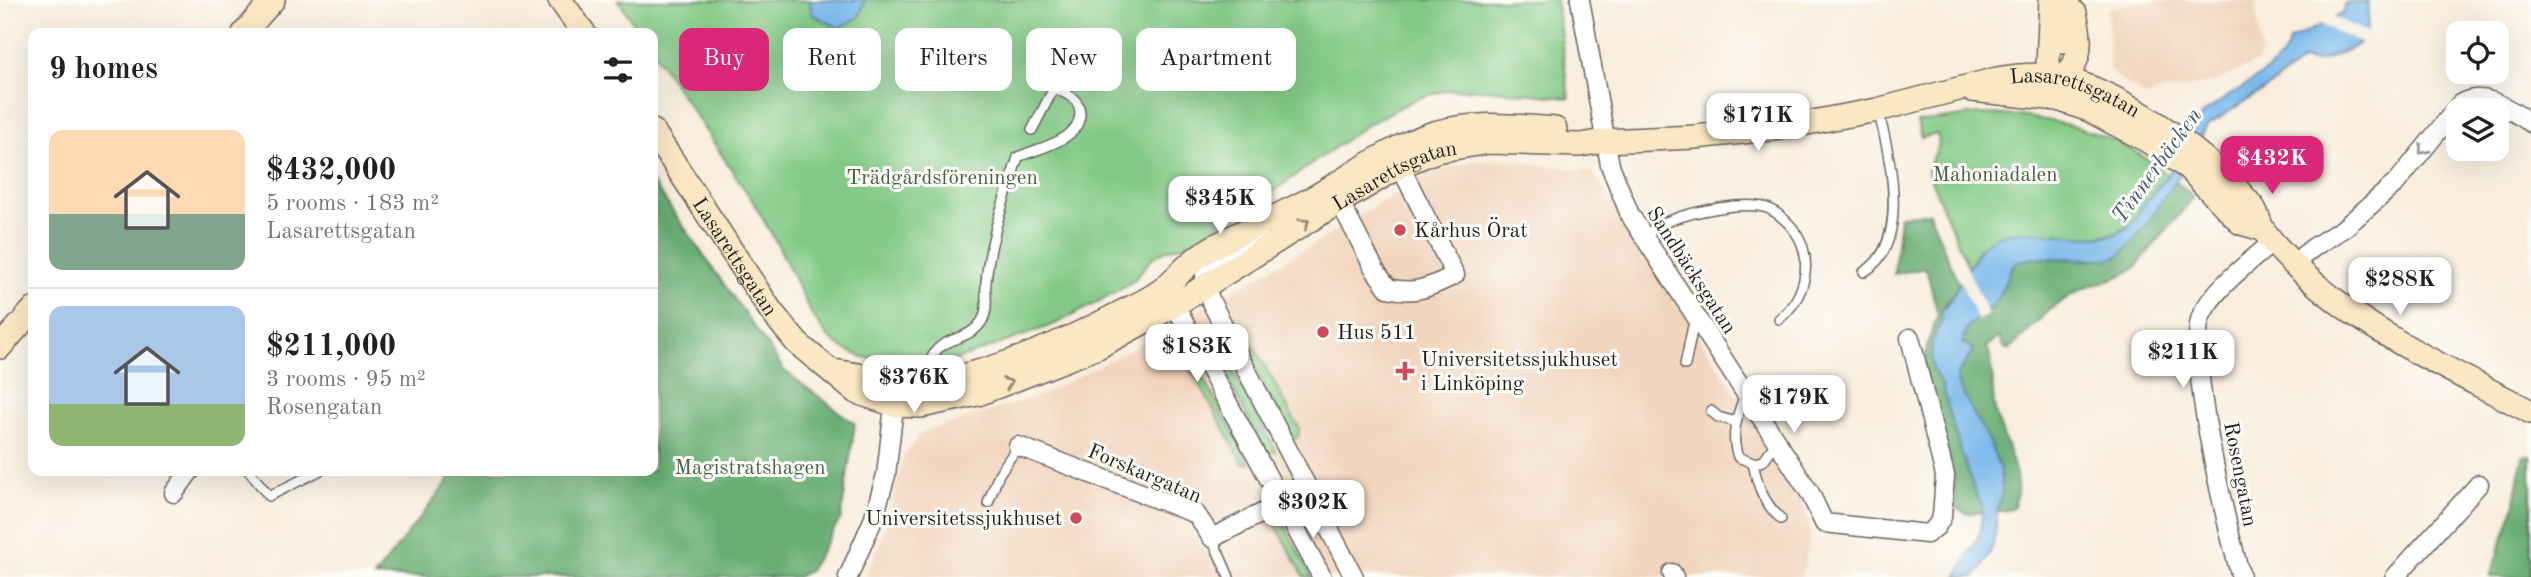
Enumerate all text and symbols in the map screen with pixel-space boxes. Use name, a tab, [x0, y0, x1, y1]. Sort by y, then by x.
map controls	[2446, 21, 2509, 161]
button: locate	[2446, 21, 2509, 84]
chip: Buy	[679, 28, 769, 91]
chip: Rent	[783, 28, 881, 91]
chip: Filters	[895, 28, 1012, 91]
chip: New	[1026, 28, 1122, 91]
chip: Apartment	[1136, 28, 1296, 91]
icon: filters	[599, 51, 637, 89]
text: 9 homes	[49, 55, 158, 85]
street label: Lasarettsgatan	[2009, 66, 2143, 122]
pin: $171K	[1709, 94, 1807, 153]
button: layers	[2446, 98, 2509, 161]
text: $171K	[1722, 104, 1794, 127]
water label: Tinnerbäcken	[2108, 104, 2207, 228]
pin: $432K	[2223, 136, 2321, 196]
street label: Lasarettsgatan	[1329, 139, 1459, 216]
one-way arrow	[2419, 142, 2432, 154]
text: $432K	[2236, 147, 2308, 170]
text: $432,000	[266, 156, 396, 186]
icon: home	[105, 158, 189, 242]
park label: Mahoniadalen	[1932, 165, 2058, 186]
park label: Trädgårdsföreningen	[846, 168, 1038, 189]
pin: $345K	[1171, 176, 1269, 236]
text: $345K	[1184, 187, 1256, 210]
text: 5 rooms · 183 m²	[266, 192, 439, 215]
street label: Lasarettsgatan	[688, 194, 780, 320]
street label: Sandbäcksgatan	[1642, 204, 1740, 338]
place label: Kårhus Örat	[1414, 217, 1528, 242]
one-way arrow	[1298, 218, 1311, 231]
text: Lasarettsgatan	[266, 220, 416, 243]
marker: Kårhus Örat	[1392, 222, 1408, 238]
pin: $288K	[2351, 258, 2449, 317]
text: $288K	[2364, 268, 2436, 291]
place label: Hus 511	[1337, 323, 1416, 344]
pin: $183K	[1148, 324, 1246, 384]
marker: Hus 511	[1315, 324, 1331, 340]
pin: $211K	[2134, 330, 2232, 390]
text: $211,000	[266, 332, 396, 362]
icon: home	[105, 334, 189, 418]
text: $183K	[1161, 335, 1233, 358]
text: $211K	[2147, 341, 2219, 364]
place label: Universitetssjukhuset i Linköping	[1421, 350, 1618, 395]
pin: $376K	[865, 356, 963, 415]
marker: Universitetssjukhuset i Linköping	[1395, 361, 1415, 381]
text: $376K	[878, 366, 950, 389]
text: 3 rooms · 95 m²	[266, 368, 426, 391]
pin: $179K	[1745, 376, 1843, 435]
one-way arrow	[1001, 377, 1013, 391]
text: $179K	[1758, 386, 1830, 409]
text: Rosengatan	[266, 396, 382, 419]
street label: Rosengatan	[2219, 420, 2260, 528]
street label: Forskargatan	[1084, 441, 1204, 508]
park label: Magistratshagen	[674, 458, 826, 479]
pin: $302K	[1264, 480, 1362, 540]
text: $302K	[1277, 491, 1349, 514]
place label: Universitetssjukhuset	[865, 509, 1062, 530]
marker: Universitetssjukhuset	[1068, 510, 1084, 526]

